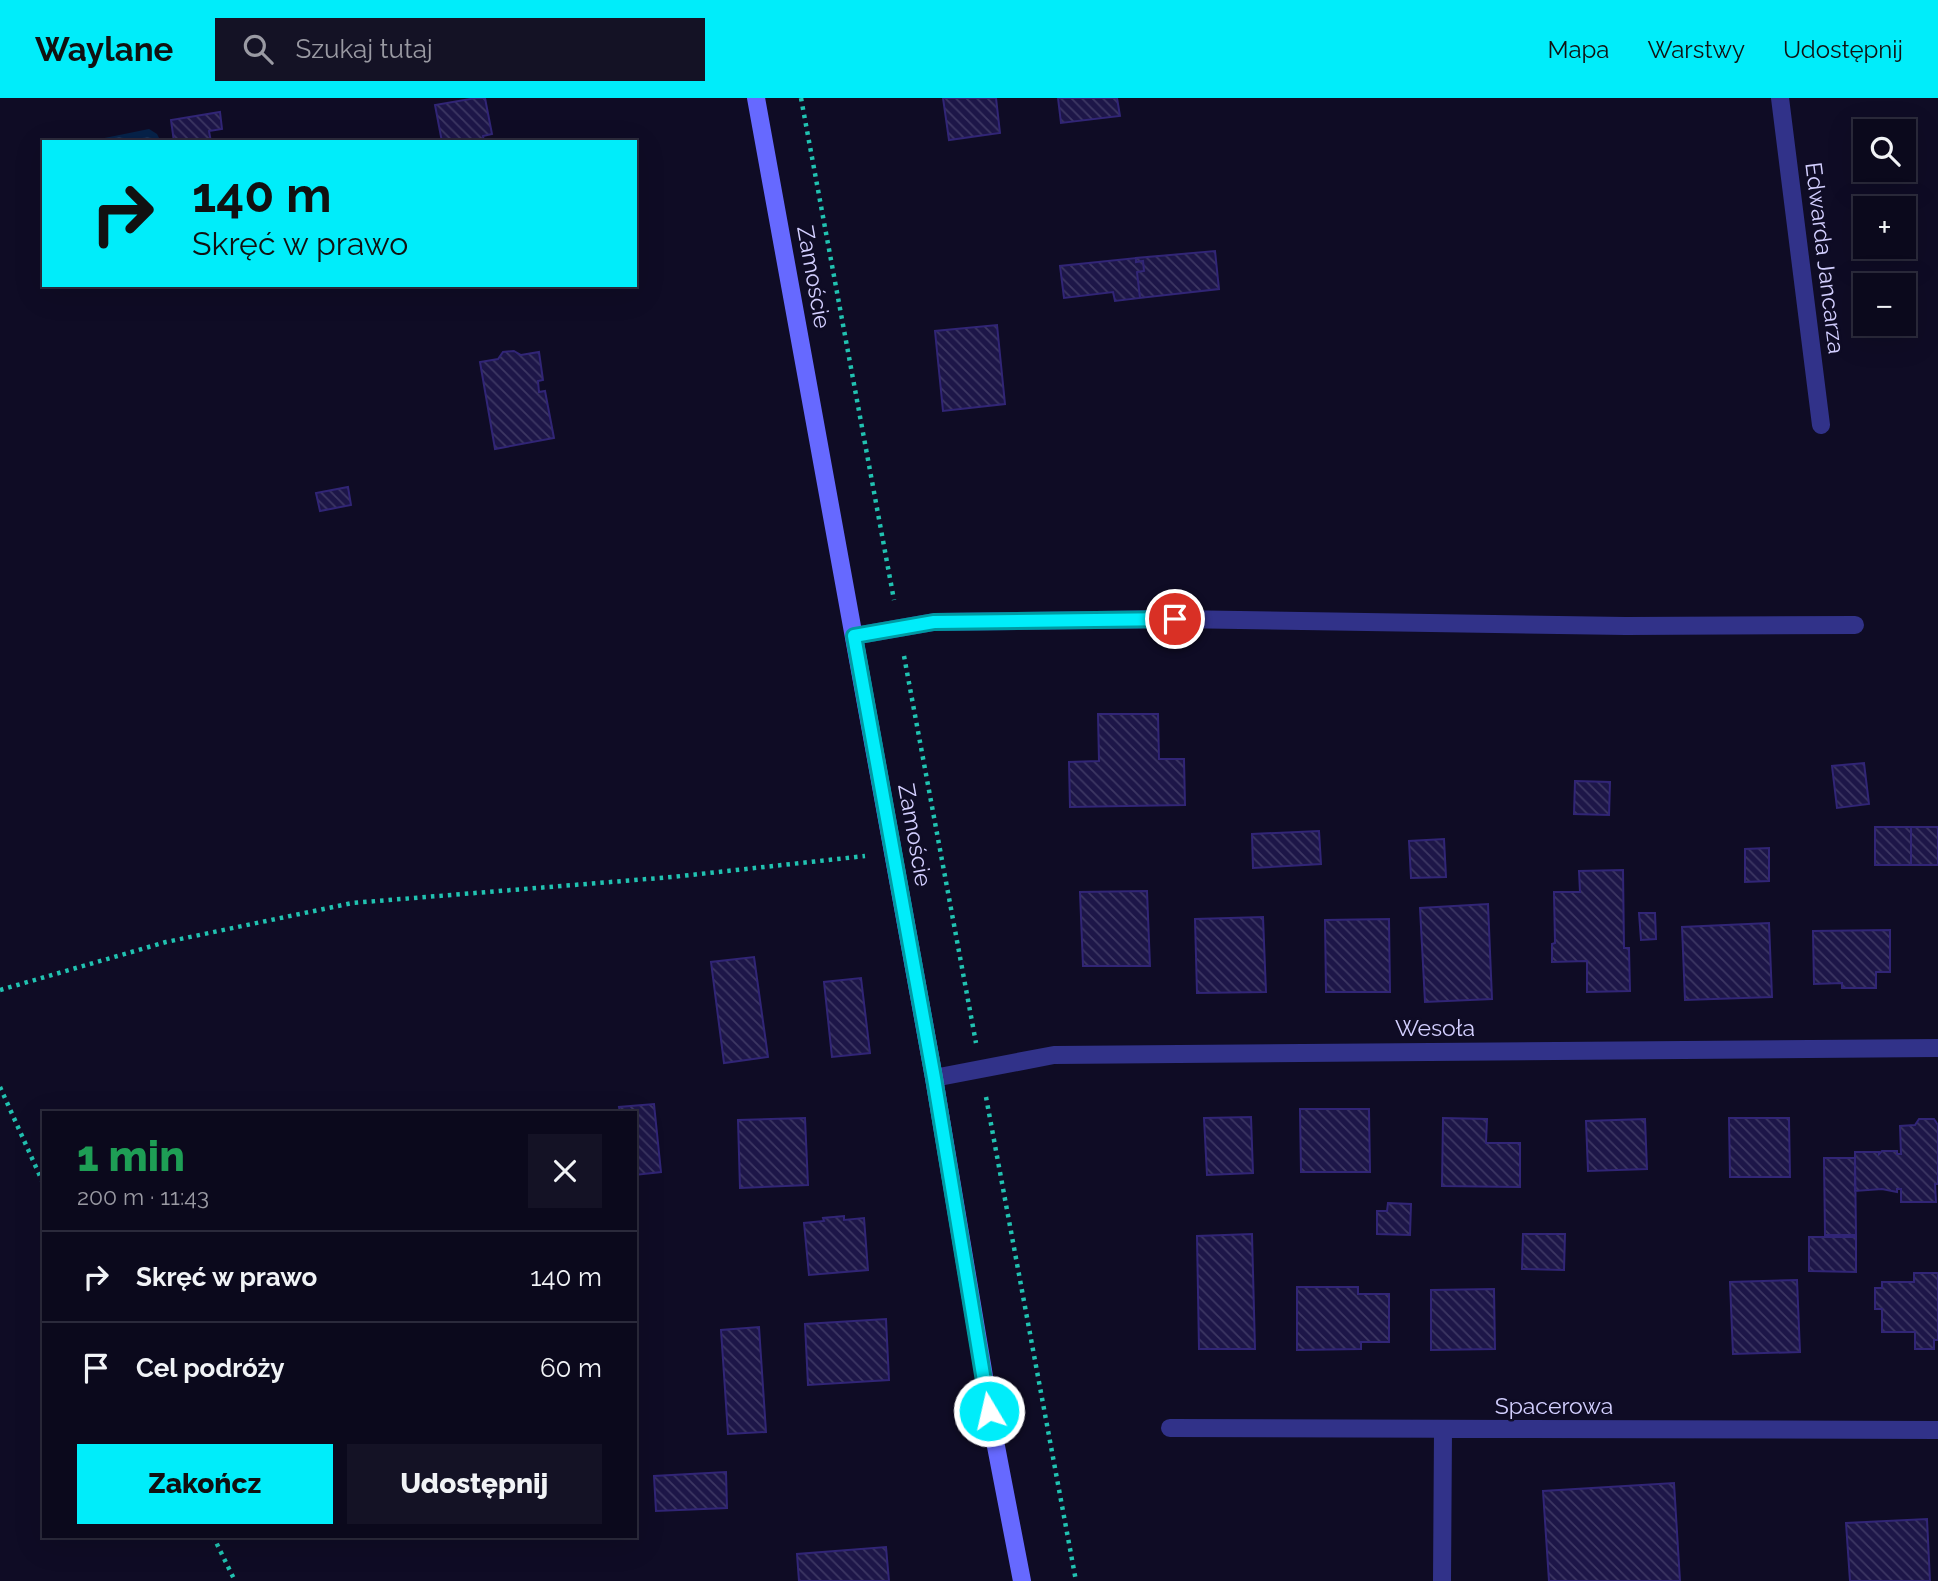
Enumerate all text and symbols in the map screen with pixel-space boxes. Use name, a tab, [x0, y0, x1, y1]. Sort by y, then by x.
search box	[215, 18, 705, 81]
text: Waylane	[35, 30, 173, 69]
icon: search	[239, 30, 277, 68]
text: Szukaj tutaj	[295, 34, 433, 64]
text: Mapa	[1548, 35, 1609, 64]
text: Warstwy	[1647, 35, 1745, 64]
text: Udostępnij	[1783, 35, 1903, 64]
map controls	[1853, 119, 1916, 336]
button: search	[1853, 119, 1916, 182]
street label: Edwarda Jancarza	[1800, 161, 1851, 355]
text: 140 m	[192, 166, 332, 223]
icon: right	[77, 168, 168, 259]
button: +	[1853, 196, 1916, 259]
street label: Zamoście	[792, 223, 837, 331]
text: Skręć w prawo	[192, 225, 408, 262]
button: −	[1853, 273, 1916, 336]
pin	[1145, 589, 1205, 649]
icon: arrive	[1156, 600, 1194, 638]
street label: Zamoście	[893, 781, 938, 889]
street label: Wesoła	[1395, 1014, 1475, 1041]
text: 1 min	[77, 1132, 185, 1181]
button: close	[528, 1134, 602, 1208]
text: 200 m · 11:43	[77, 1183, 209, 1210]
icon: right	[77, 1258, 115, 1296]
text: Skręć w prawo	[136, 1262, 317, 1292]
text: 140 m	[530, 1262, 602, 1292]
icon: arrive	[77, 1349, 115, 1387]
text: Cel podróży	[136, 1353, 285, 1383]
text: 60 m	[540, 1353, 602, 1383]
position arrow	[952, 1374, 1026, 1448]
street label: Spacerowa	[1495, 1392, 1613, 1419]
button: Zakończ	[77, 1444, 333, 1524]
button: Udostępnij	[347, 1444, 602, 1524]

